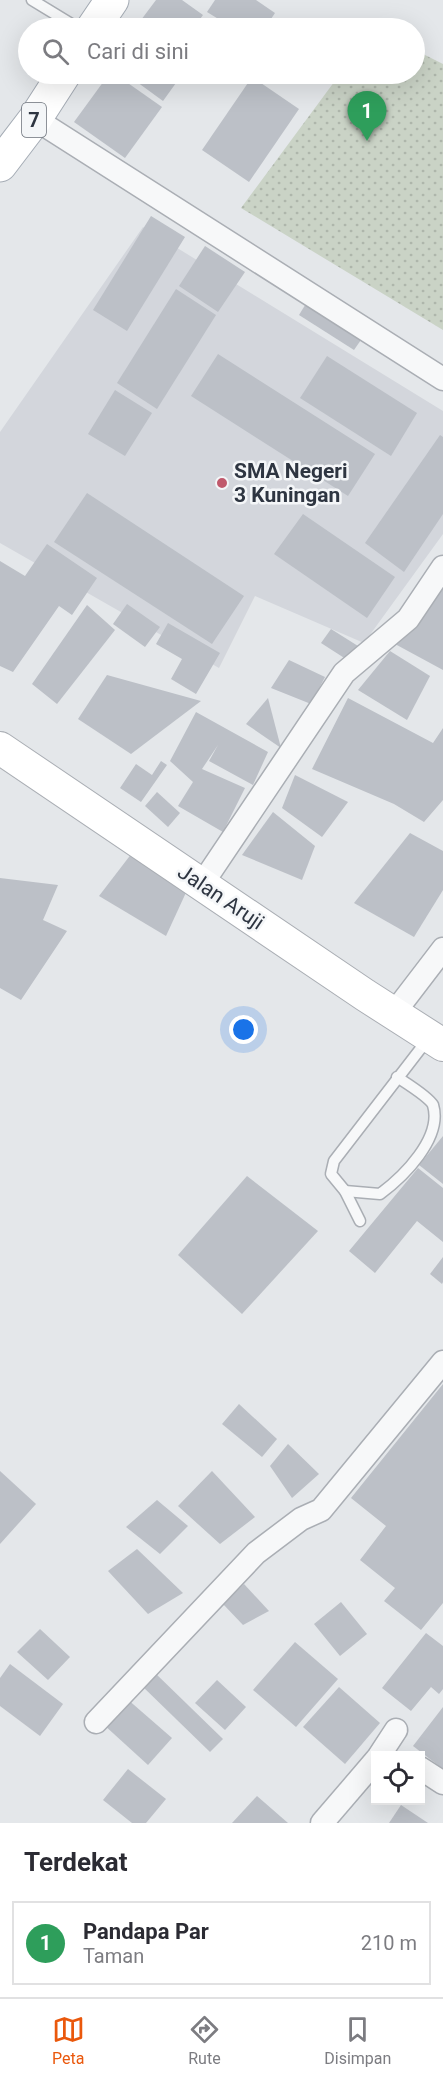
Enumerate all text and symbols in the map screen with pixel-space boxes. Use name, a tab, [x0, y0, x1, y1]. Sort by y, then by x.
search box	[18, 18, 425, 84]
icon: search	[39, 35, 72, 68]
text: Cari di sini	[87, 39, 189, 64]
pin: 1	[348, 92, 386, 141]
road number: 7	[22, 103, 46, 137]
place label: SMA Negeri 3 Kuningan	[234, 459, 348, 507]
marker: SMA Negeri 3 Kuningan	[215, 476, 229, 490]
street label: Jalan Aruji	[173, 859, 269, 935]
your location	[229, 1015, 258, 1044]
map controls	[371, 1751, 425, 1805]
button: locate	[371, 1751, 425, 1805]
text: Terdekat	[24, 1847, 128, 1877]
text: Pandapa Par	[83, 1919, 209, 1944]
text: 1	[40, 1931, 51, 1955]
text: 210 m	[361, 1931, 417, 1955]
text: Taman	[83, 1944, 144, 1968]
tab: Peta	[52, 2013, 85, 2068]
tab: Rute	[188, 2013, 221, 2068]
tab: Disimpan	[324, 2013, 391, 2068]

